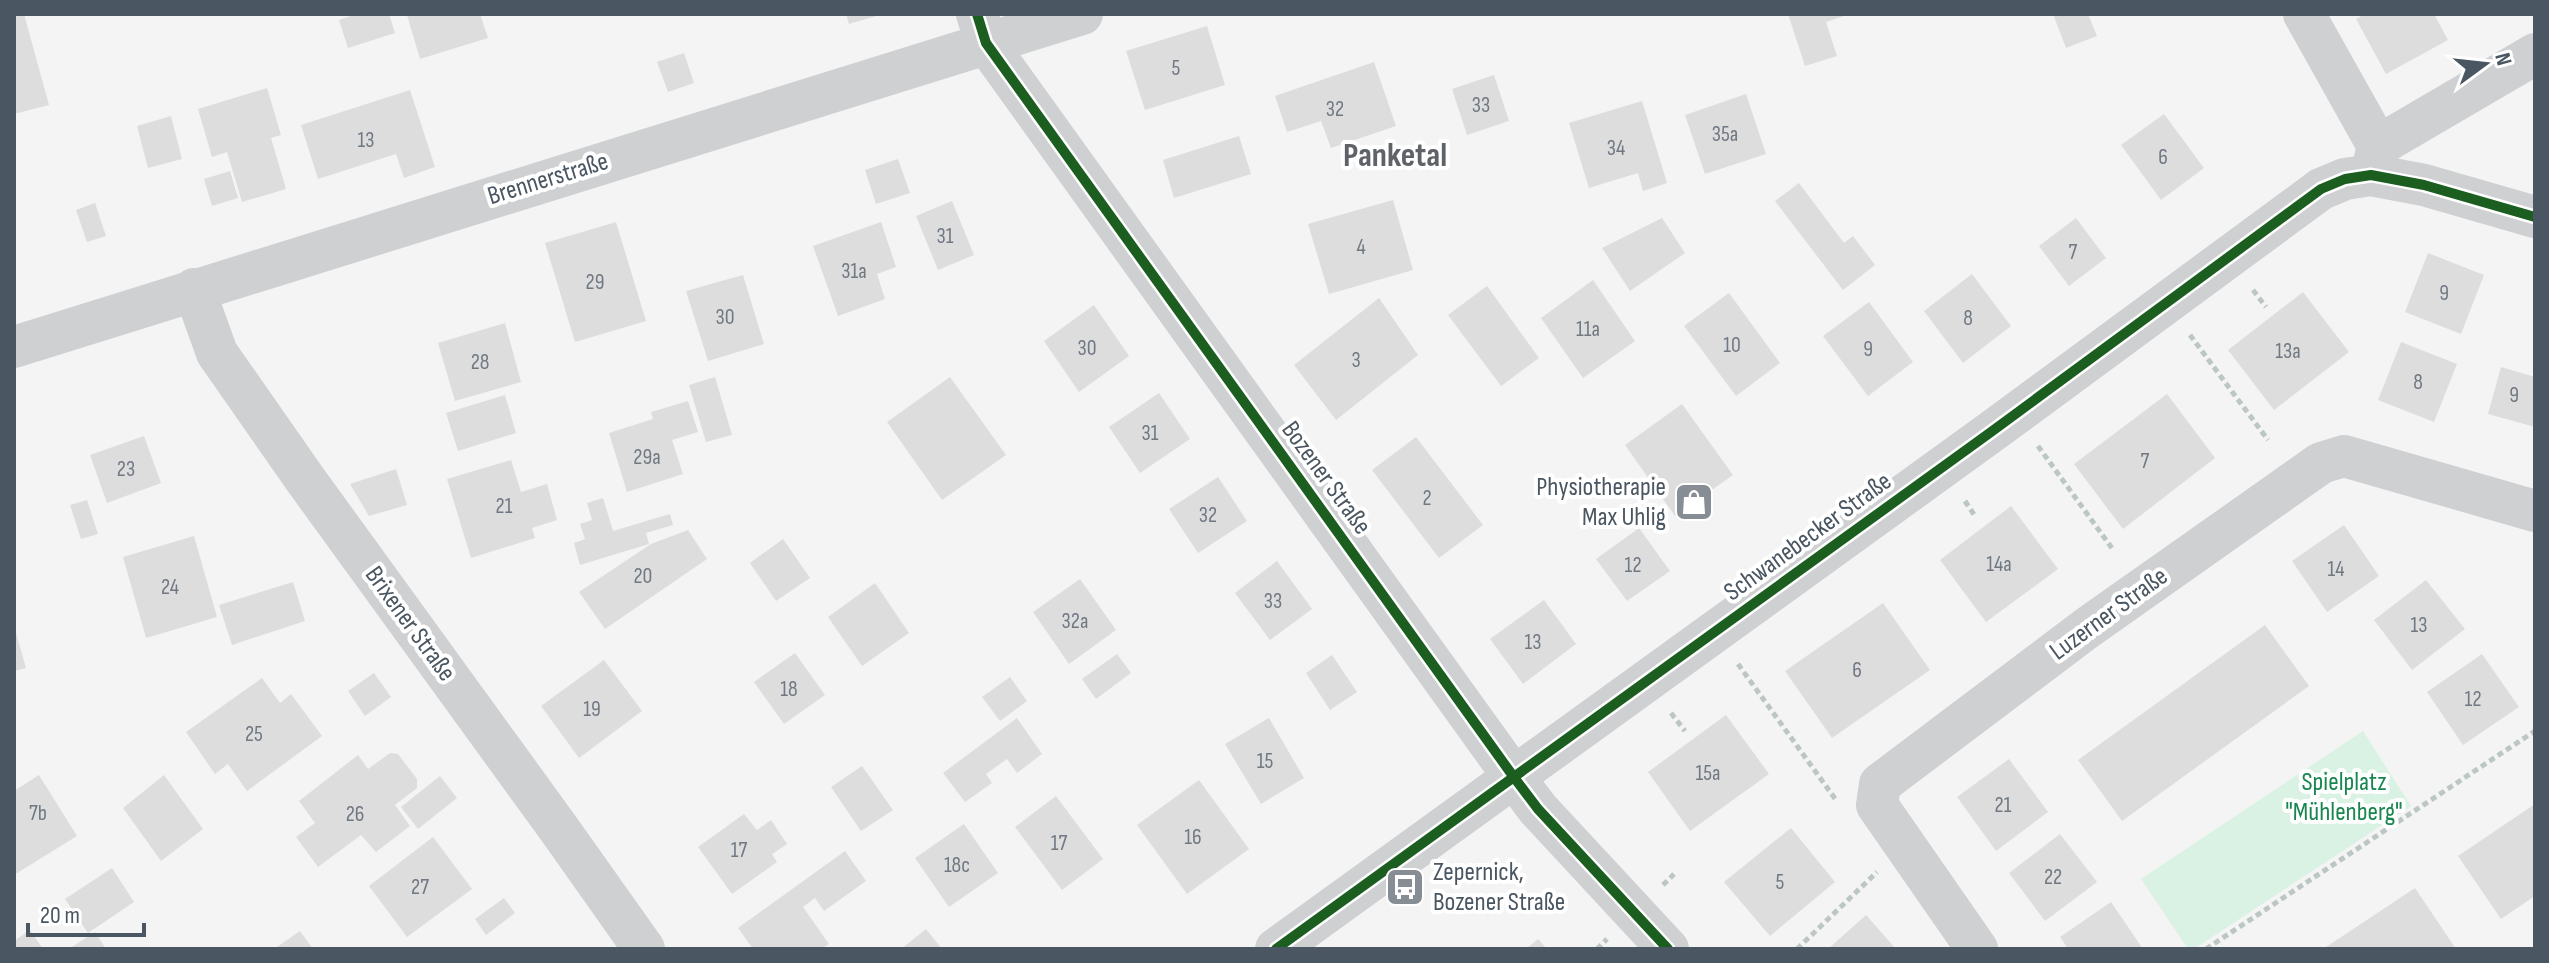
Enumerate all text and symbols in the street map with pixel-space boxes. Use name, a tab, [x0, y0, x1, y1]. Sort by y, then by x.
north arrow	[2445, 24, 2525, 104]
text: N	[2488, 50, 2517, 68]
house number: 5	[1172, 55, 1181, 82]
house number: 33	[1472, 92, 1490, 119]
house number: 32	[1326, 96, 1344, 123]
house number: 35a	[1712, 121, 1738, 148]
house number: 13	[358, 127, 374, 154]
district label: Panketal	[1343, 135, 1447, 176]
house number: 34	[1607, 135, 1625, 162]
house number: 6	[2158, 144, 2168, 171]
street label: Brennerstraße	[484, 146, 612, 212]
house number: 31	[937, 223, 954, 250]
house number: 4	[1356, 234, 1366, 261]
house number: 7	[2069, 239, 2078, 266]
house number: 31a	[841, 258, 867, 285]
house number: 29	[586, 269, 604, 296]
house number: 9	[2439, 280, 2449, 307]
house number: 30	[715, 304, 735, 331]
house number: 8	[1963, 305, 1973, 332]
house number: 11a	[1576, 316, 1600, 343]
house number: 10	[1723, 332, 1741, 359]
house number: 30	[1077, 335, 1097, 362]
house number: 9	[1863, 336, 1873, 363]
house number: 13a	[2275, 338, 2301, 365]
house number: 3	[1351, 347, 1361, 374]
house number: 28	[471, 349, 489, 376]
house number: 8	[2413, 369, 2423, 396]
house number: 9	[2509, 382, 2519, 409]
street label: Bozener Straße	[1275, 415, 1377, 541]
house number: 31	[1142, 420, 1159, 447]
house number: 29a	[633, 444, 661, 471]
house number: 7	[2141, 448, 2150, 475]
house number: 23	[117, 456, 135, 483]
street label: Schwanebecker Straße	[1718, 466, 1898, 608]
place label: Physiotherapie Max Uhlig	[1536, 472, 1666, 533]
shop icon: Physiotherapie Max Uhlig	[1673, 481, 1715, 523]
house number: 2	[1422, 485, 1432, 512]
house number: 21	[496, 493, 513, 520]
house number: 32	[1199, 502, 1217, 529]
house number: 14a	[1986, 551, 2012, 578]
house number: 12	[1624, 552, 1642, 579]
house number: 14	[2328, 556, 2344, 583]
street label: Brixener Straße	[358, 561, 462, 687]
street label: Luzerner Straße	[2044, 561, 2174, 667]
house number: 20	[634, 563, 652, 590]
house number: 24	[161, 574, 179, 601]
house number: 33	[1264, 588, 1282, 615]
house number: 32a	[1062, 608, 1088, 635]
house number: 13	[2411, 612, 2427, 639]
house number: 13	[1525, 629, 1541, 656]
house number: 6	[1852, 657, 1862, 684]
house number: 18	[780, 676, 798, 703]
house number: 12	[2464, 686, 2482, 713]
house number: 19	[583, 696, 601, 723]
house number: 25	[245, 721, 263, 748]
house number: 15	[1257, 748, 1273, 775]
house number: 15a	[1696, 760, 1721, 787]
park label: Spielplatz "Mühlenberg"	[2285, 767, 2403, 828]
house number: 21	[1995, 792, 2012, 819]
house number: 7b	[29, 800, 47, 827]
house number: 26	[346, 801, 364, 828]
house number: 16	[1184, 824, 1202, 851]
house number: 17	[1051, 830, 1067, 857]
house number: 17	[731, 837, 747, 864]
house number: 18c	[944, 852, 970, 879]
place label: Zepernick, Bozener Straße	[1433, 857, 1565, 918]
house number: 22	[2044, 864, 2062, 891]
bus stop icon: Zepernick, Bozener Straße	[1384, 866, 1426, 908]
house number: 5	[1776, 869, 1785, 896]
house number: 27	[411, 874, 429, 901]
scale bar	[28, 887, 144, 937]
text: 20 m	[40, 901, 80, 930]

